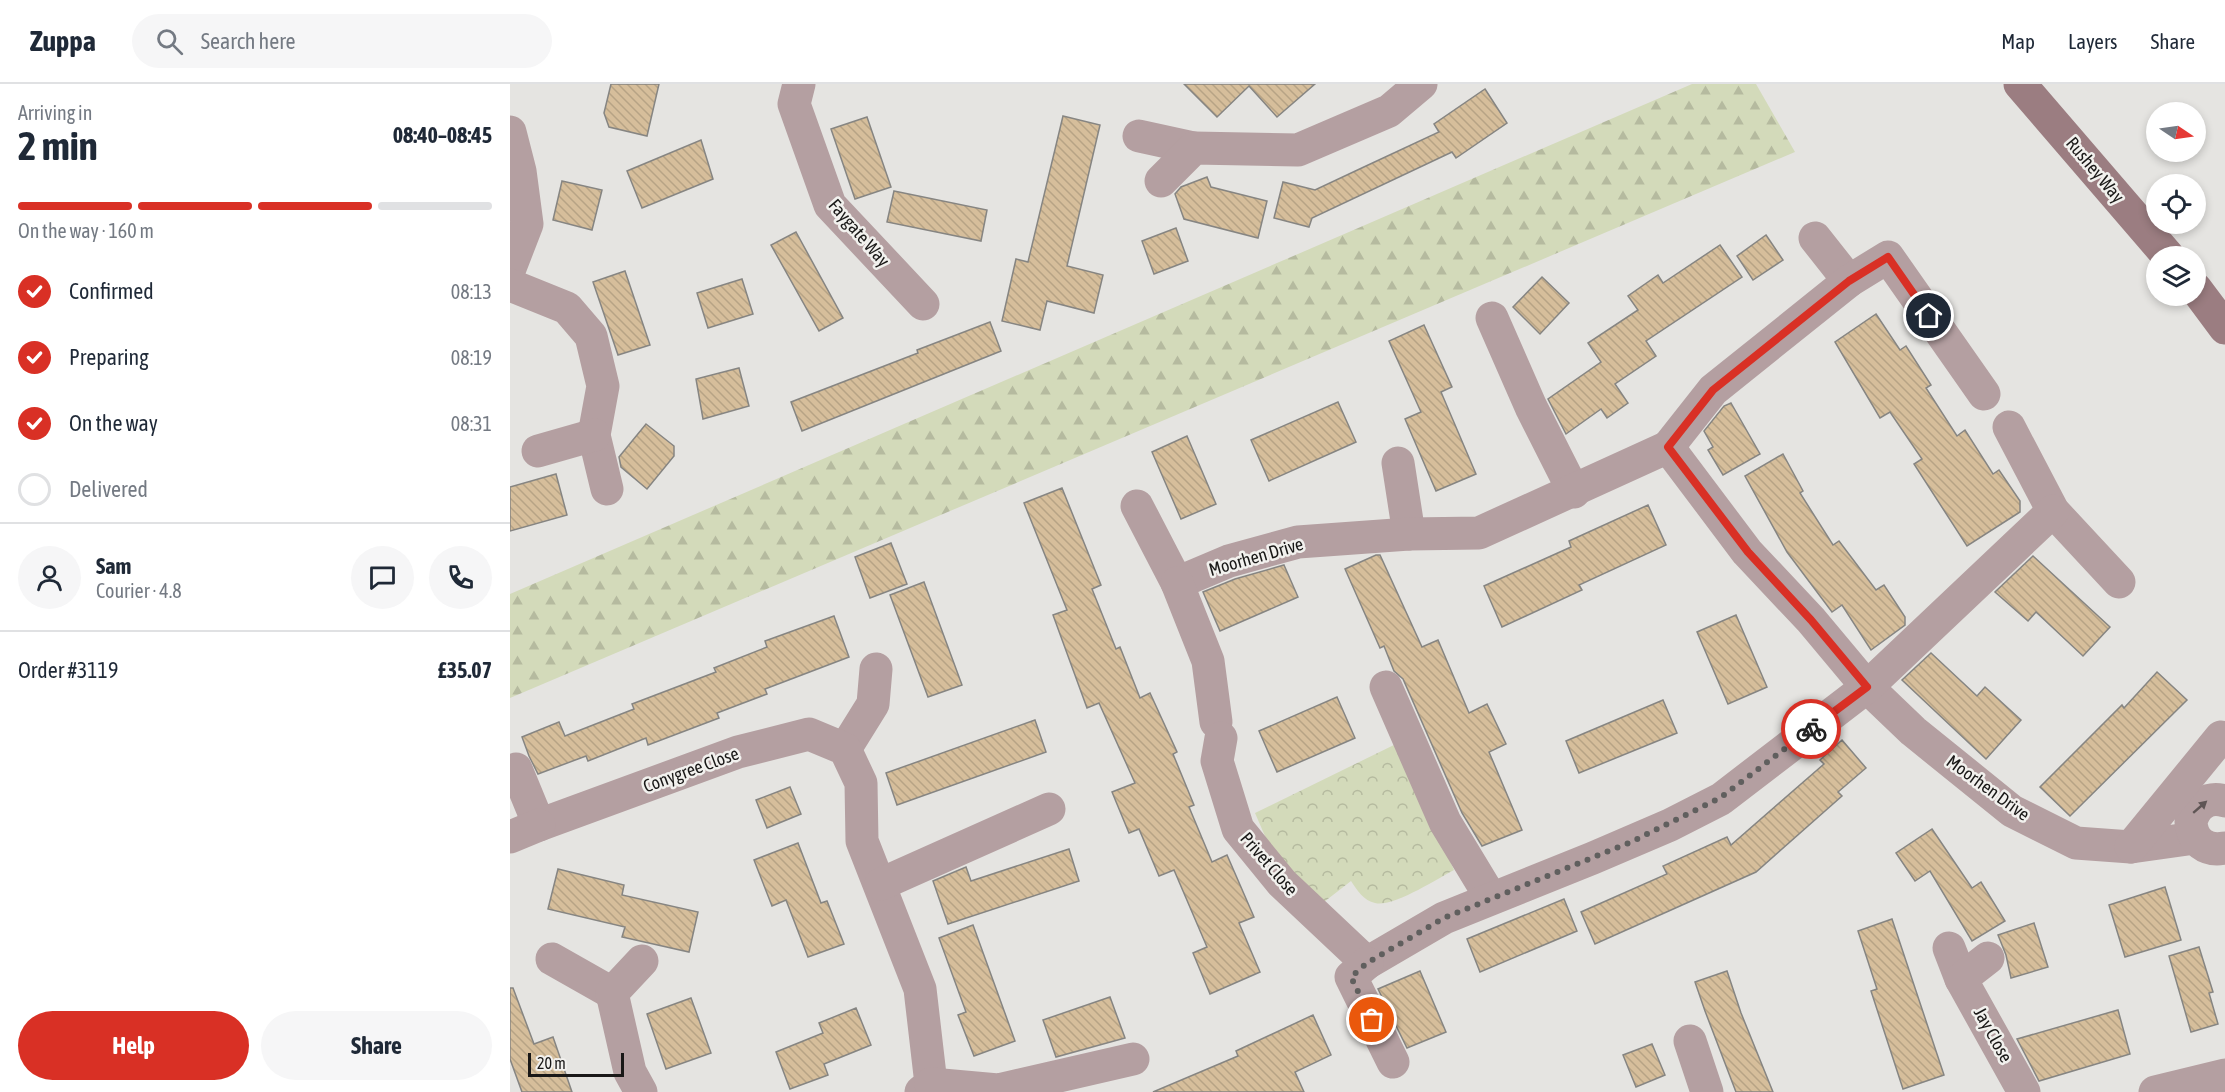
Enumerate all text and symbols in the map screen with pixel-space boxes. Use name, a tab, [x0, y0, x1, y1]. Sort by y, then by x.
search box	[132, 14, 552, 68]
text: Zuppa	[30, 25, 96, 57]
icon: search	[153, 25, 186, 58]
text: Search here	[201, 28, 296, 54]
text: Map	[2001, 29, 2035, 53]
text: Layers	[2068, 29, 2118, 53]
text: Share	[2151, 29, 2195, 53]
text: Arriving in	[18, 101, 92, 124]
north arrow	[2146, 102, 2206, 162]
map controls	[2146, 102, 2206, 306]
text: 08:40–08:45	[393, 122, 492, 148]
text: 2 min	[18, 124, 98, 168]
street label: Rushey Way	[2062, 133, 2129, 207]
button: locate	[2146, 174, 2206, 234]
street label: Faygate Way	[824, 195, 894, 271]
text: On the way · 160 m	[18, 219, 154, 242]
button: layers	[2146, 246, 2206, 306]
icon: check	[18, 275, 51, 308]
text: Confirmed	[69, 278, 154, 304]
text: 08:13	[451, 280, 492, 303]
pin	[1903, 290, 1954, 341]
icon: home	[1912, 299, 1945, 332]
icon: check	[18, 341, 51, 374]
text: Preparing	[69, 344, 149, 370]
text: 08:19	[451, 346, 492, 369]
icon: check	[18, 407, 51, 440]
text: On the way	[69, 410, 158, 436]
text: 08:31	[451, 412, 492, 435]
text: Delivered	[69, 476, 148, 502]
street label: Moorhen Drive	[1206, 533, 1306, 580]
button: person	[18, 546, 81, 609]
button: chat	[351, 546, 414, 609]
button: phone	[429, 546, 492, 609]
text: Sam	[96, 553, 131, 579]
text: Courier · 4.8	[96, 579, 182, 602]
text: Order #3119	[18, 657, 118, 683]
text: £35.07	[437, 657, 492, 683]
courier	[1781, 699, 1841, 759]
icon: bike	[1795, 713, 1828, 746]
street label: Conygree Close	[640, 743, 741, 797]
street label: Moorhen Drive	[1943, 750, 2034, 825]
one-way arrow	[2192, 801, 2208, 814]
street label: Privet Close	[1236, 828, 1303, 900]
pin	[1346, 994, 1397, 1045]
icon: bag	[1355, 1003, 1388, 1036]
street label: Jay Close	[1970, 1004, 2017, 1066]
button: Help	[18, 1011, 249, 1080]
button: Share	[261, 1011, 492, 1080]
scale bar	[528, 1050, 624, 1078]
text: 20 m	[537, 1054, 566, 1072]

